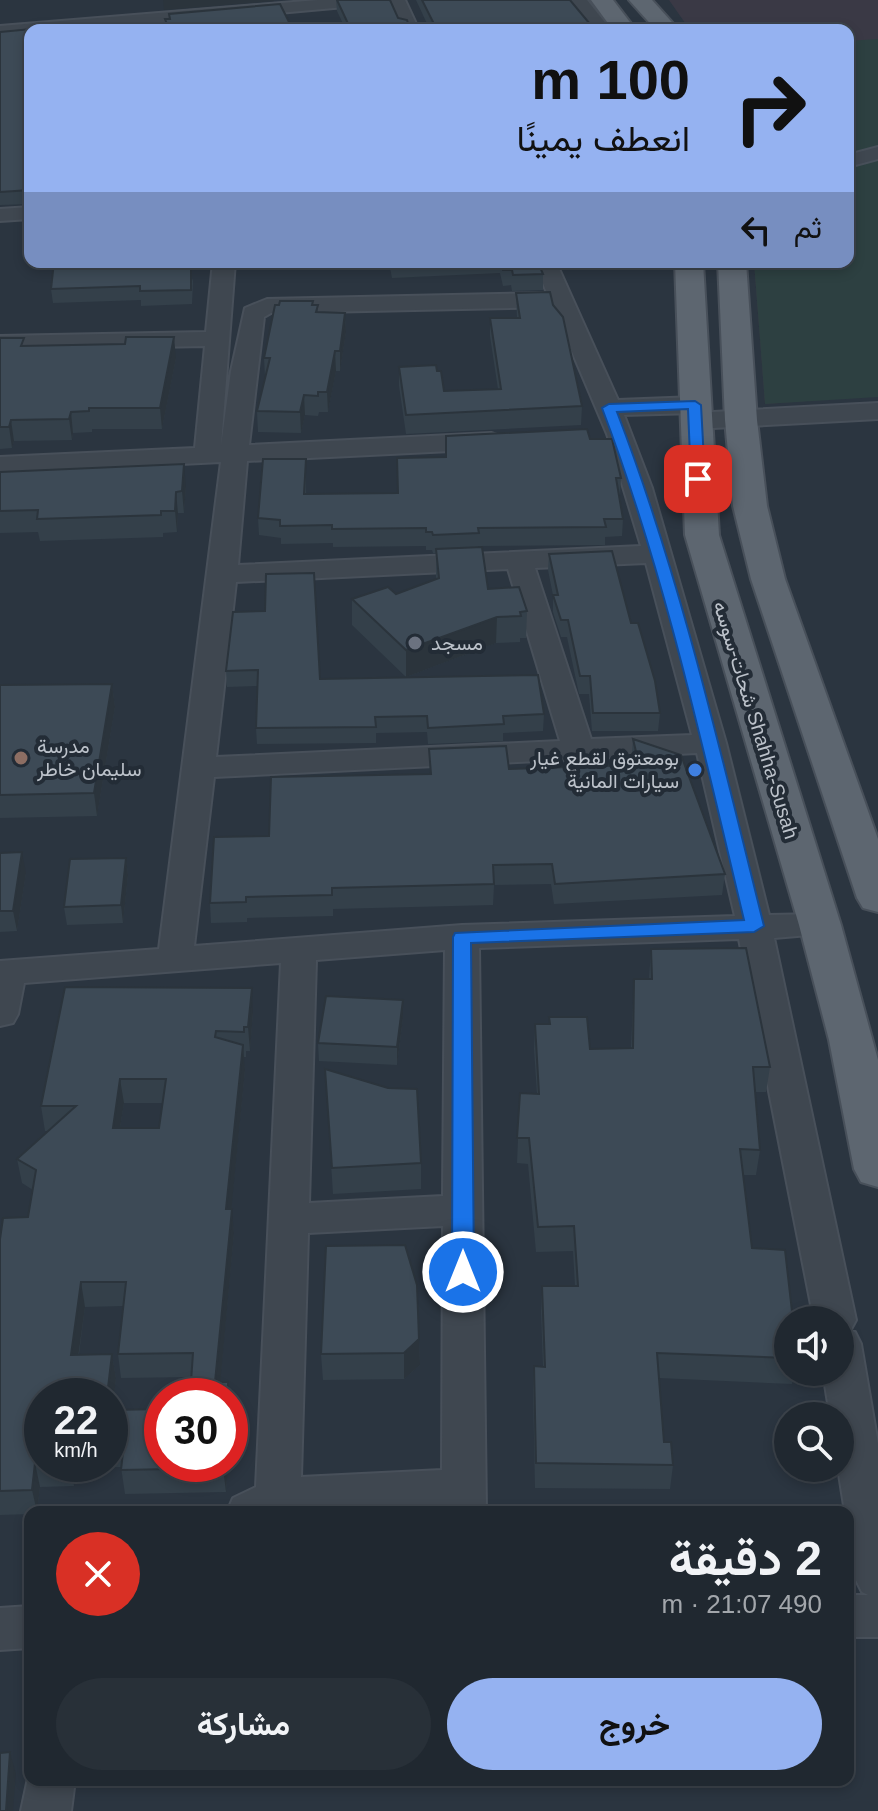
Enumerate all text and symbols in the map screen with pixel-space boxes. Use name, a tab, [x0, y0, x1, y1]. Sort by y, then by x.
text: 100 m	[531, 48, 690, 111]
icon: right	[718, 56, 822, 160]
text: انعطف يمينًا	[517, 118, 690, 159]
icon: left	[734, 208, 778, 252]
text: ثم	[794, 211, 822, 244]
pin	[664, 445, 732, 513]
icon: arrive	[676, 457, 720, 501]
street label: شحات-سوسه Shahha-Susah	[707, 598, 803, 842]
place label: مسجد	[431, 632, 483, 655]
marker: مسجد	[406, 634, 424, 652]
place label: مدرسة سليمان خاطر	[36, 735, 142, 782]
place label: بومعتوق لقطع غيار سيارات المانية	[529, 747, 679, 794]
marker: مدرسة سليمان خاطر	[12, 749, 30, 767]
marker: بومعتوق لقطع غيار سيارات المانية	[686, 761, 704, 779]
position arrow	[421, 1230, 505, 1314]
map controls	[774, 1306, 854, 1482]
button: sound	[774, 1306, 854, 1386]
speed limit sign: 30	[144, 1378, 248, 1482]
text: 22	[54, 1398, 98, 1442]
button: search	[774, 1402, 854, 1482]
text: km/h	[54, 1439, 98, 1461]
button: close	[56, 1532, 140, 1616]
text: 2 دقيقة	[669, 1532, 822, 1585]
text: 490 m · 21:07	[662, 1589, 822, 1619]
button: مشاركة	[56, 1678, 431, 1770]
button: خروج	[447, 1678, 822, 1770]

